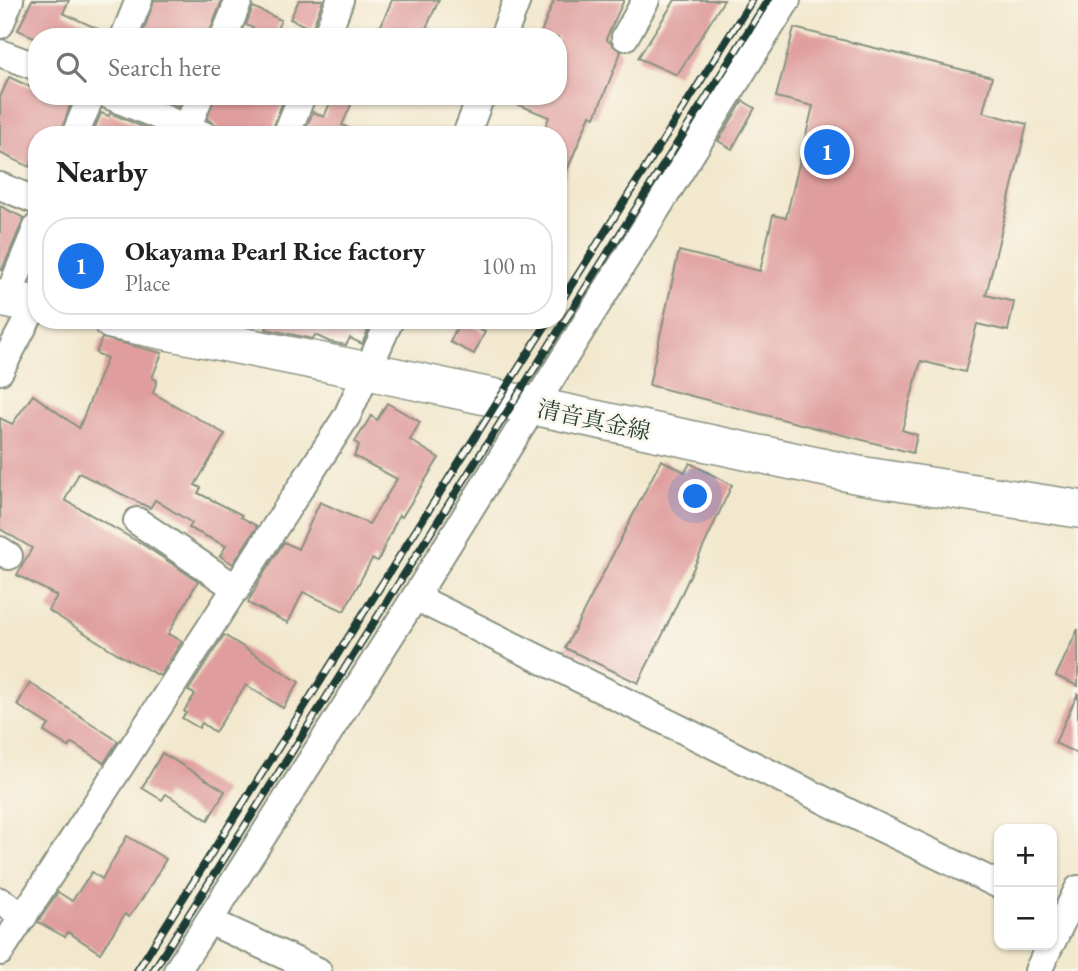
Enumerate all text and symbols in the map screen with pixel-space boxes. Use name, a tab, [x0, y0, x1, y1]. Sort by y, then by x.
search box	[28, 28, 567, 105]
icon: search	[52, 48, 90, 86]
text: Search here	[108, 50, 221, 84]
pin: 1	[804, 126, 850, 178]
text: Nearby	[56, 152, 148, 191]
text: Okayama Pearl Rice factory	[125, 234, 425, 268]
text: 1	[75, 251, 87, 281]
text: 100 m	[481, 251, 537, 281]
text: Place	[125, 268, 170, 298]
street label: 清音真金線	[535, 393, 653, 447]
your location	[678, 479, 712, 513]
map controls	[994, 824, 1057, 950]
button: +	[994, 824, 1057, 887]
button: −	[994, 887, 1057, 950]

